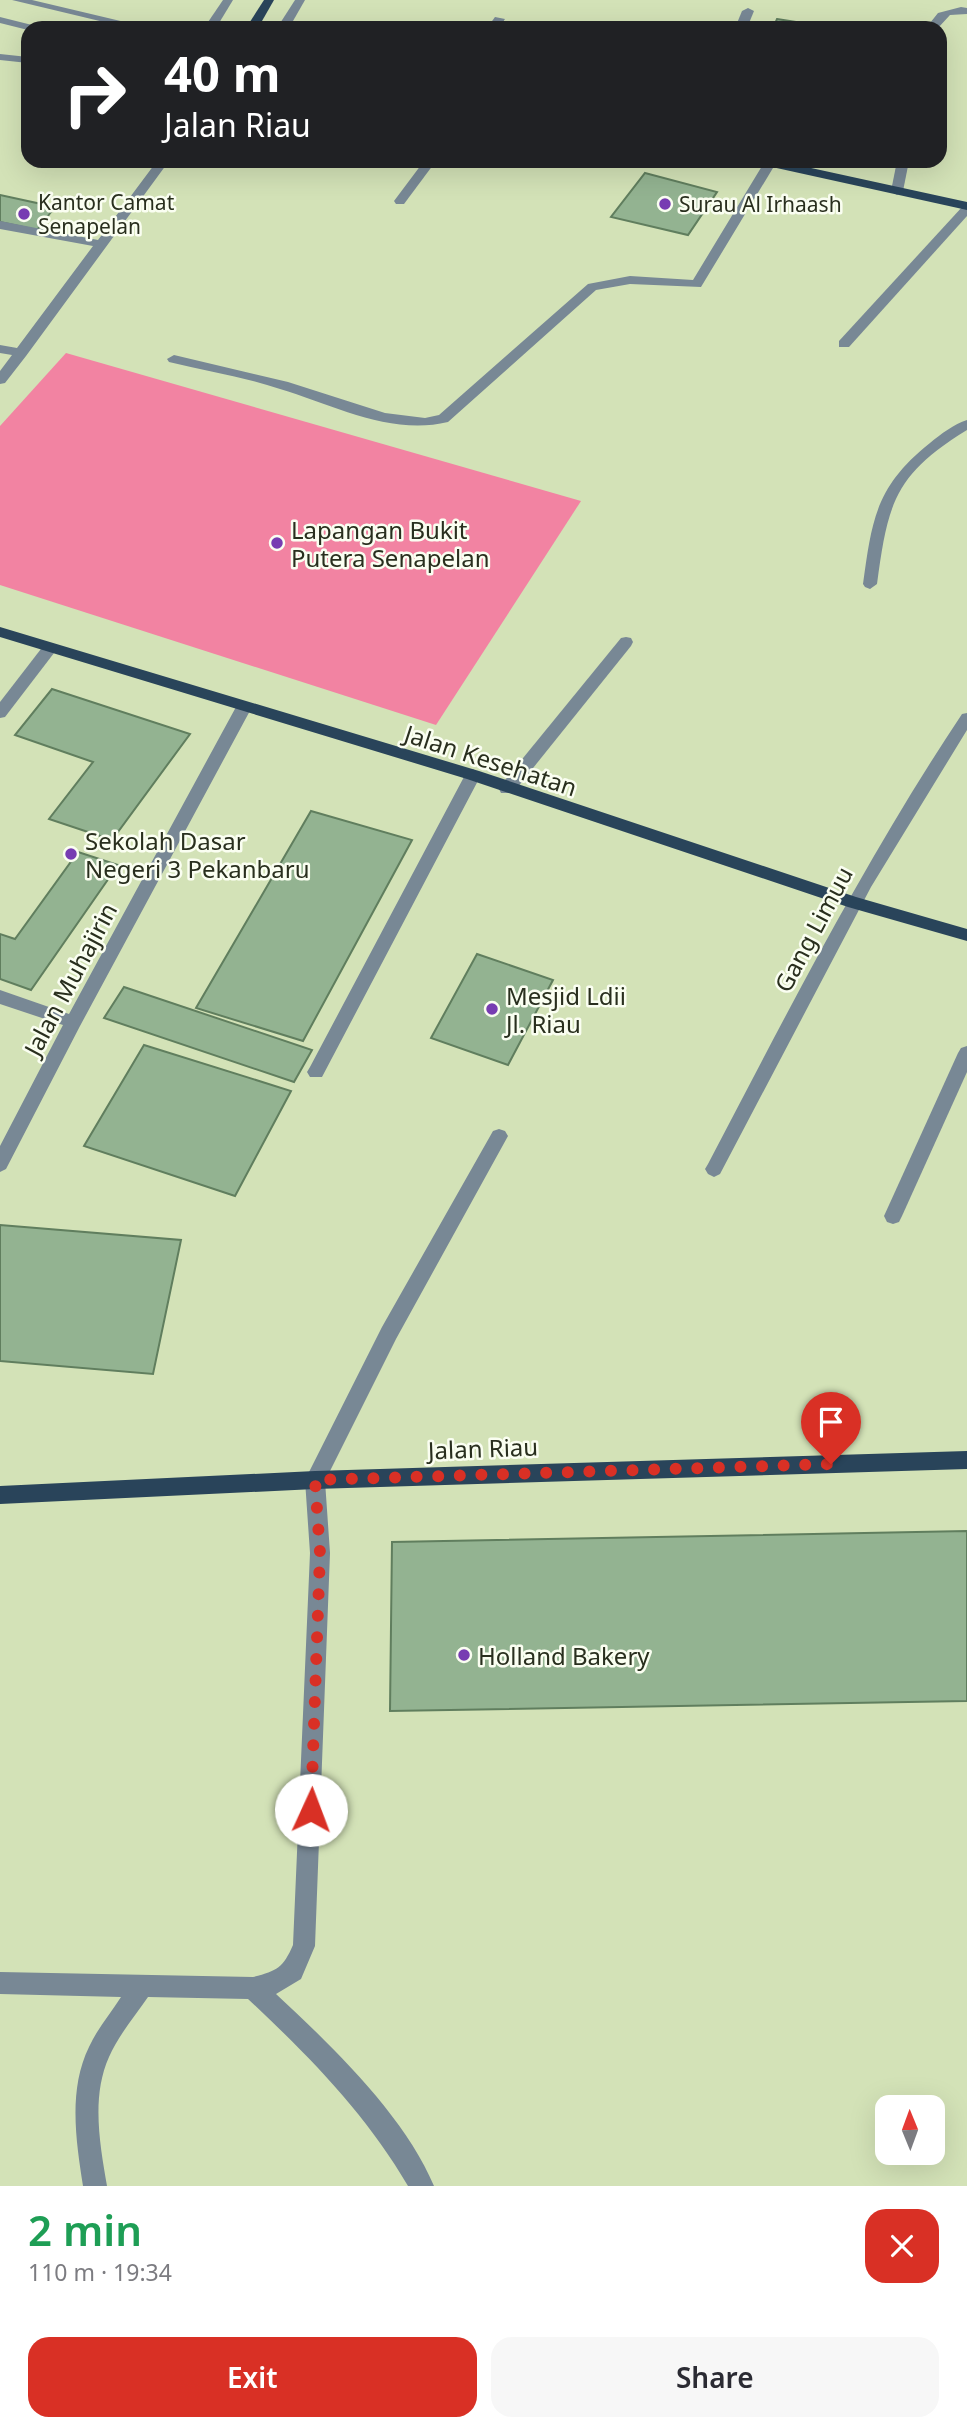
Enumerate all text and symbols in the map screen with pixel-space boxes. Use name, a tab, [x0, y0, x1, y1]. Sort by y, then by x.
text: 40 m	[164, 40, 281, 106]
icon: right	[49, 49, 140, 140]
text: Jalan Riau	[164, 103, 311, 146]
place label: Kantor Camat Senapelan	[38, 188, 175, 240]
place label: Surau Al Irhaash	[679, 190, 842, 218]
marker: Surau Al Irhaash	[657, 196, 673, 212]
marker: Kantor Camat Senapelan	[16, 206, 32, 222]
place label: Lapangan Bukit Putera Senapelan	[291, 513, 489, 574]
marker: Lapangan Bukit Putera Senapelan	[269, 535, 285, 551]
street label: Jalan Kesehatan	[399, 716, 581, 803]
place label: Sekolah Dasar Negeri 3 Pekanbaru	[85, 824, 310, 885]
marker: Sekolah Dasar Negeri 3 Pekanbaru	[63, 846, 79, 862]
street label: Gang Limuu	[766, 860, 860, 998]
street label: Jalan Muhajirin	[15, 897, 124, 1063]
place label: Mesjid Ldii Jl. Riau	[504, 979, 626, 1040]
marker: Mesjid Ldii Jl. Riau	[484, 1001, 500, 1017]
pin	[801, 1392, 861, 1464]
icon: arrive	[812, 1403, 850, 1441]
street label: Jalan Riau	[425, 1430, 539, 1466]
place label: Holland Bakery	[478, 1639, 650, 1672]
marker: Holland Bakery	[456, 1647, 472, 1663]
position arrow	[274, 1773, 348, 1847]
north arrow	[875, 2095, 945, 2165]
map controls	[875, 2095, 945, 2165]
text: 2 min	[28, 2201, 142, 2258]
button: close	[865, 2209, 939, 2283]
text: 110 m · 19:34	[28, 2256, 172, 2288]
button: Exit	[28, 2337, 477, 2417]
button: Share	[491, 2337, 939, 2417]

